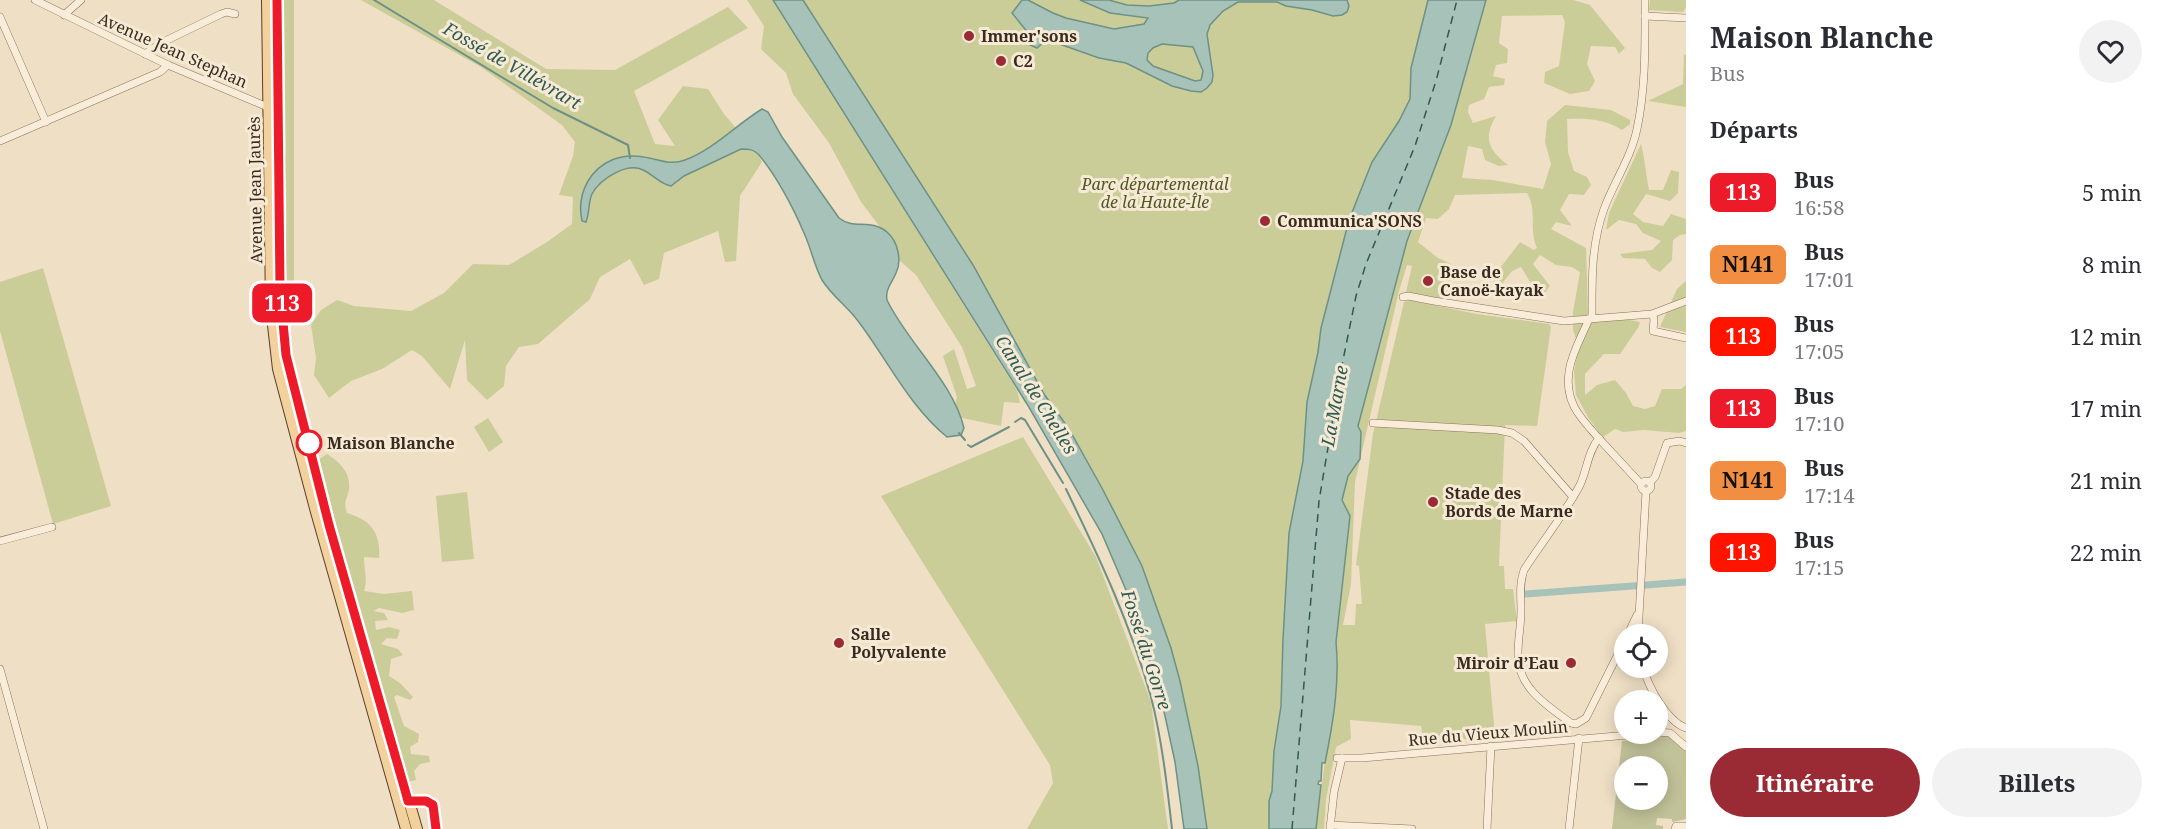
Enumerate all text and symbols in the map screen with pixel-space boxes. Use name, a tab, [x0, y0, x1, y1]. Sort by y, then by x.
street label: Avenue Jean Stephan	[95, 7, 251, 93]
water label: Fossé de Villévrart	[438, 15, 586, 114]
text: Maison Blanche	[1710, 18, 1934, 56]
button: heart	[2079, 20, 2142, 83]
place label: Immer'sons	[981, 25, 1077, 47]
marker: Immer'sons	[962, 29, 976, 43]
place label: C2	[1013, 50, 1033, 72]
marker: C2	[994, 54, 1008, 68]
text: Bus	[1710, 60, 1745, 87]
text: Départs	[1710, 114, 1798, 144]
street label: Avenue Jean Jaurès	[243, 116, 267, 264]
text: Bus	[1794, 164, 1834, 194]
park label: Parc départemental de la Haute-Île	[1080, 173, 1229, 213]
text: 5 min	[2082, 177, 2142, 207]
text: 113	[1725, 178, 1761, 206]
text: 16:58	[1794, 194, 1844, 221]
place label: Communica'SONS	[1277, 210, 1422, 232]
marker: Communica'SONS	[1258, 214, 1272, 228]
text: Bus	[1804, 236, 1844, 266]
text: 8 min	[2082, 249, 2142, 279]
text: N141	[1722, 250, 1774, 278]
place label: Base de Canoë-kayak	[1440, 261, 1544, 301]
text: 17:01	[1804, 266, 1855, 293]
marker: Base de Canoë-kayak	[1421, 274, 1435, 288]
line badge: 113	[248, 284, 316, 322]
text: 113	[264, 289, 300, 317]
text: Bus	[1794, 308, 1834, 338]
text: 12 min	[2070, 321, 2142, 351]
text: 113	[1725, 322, 1761, 350]
water label: Canal de Chelles	[991, 330, 1083, 459]
text: 17:05	[1794, 338, 1844, 365]
water label: La Marne	[1315, 363, 1353, 449]
text: Bus	[1794, 380, 1834, 410]
text: 17 min	[2070, 393, 2142, 423]
text: 113	[1725, 394, 1761, 422]
text: 17:10	[1794, 410, 1844, 437]
marker: Maison Blanche	[296, 430, 322, 456]
place label: Maison Blanche	[327, 432, 455, 454]
text: Bus	[1804, 452, 1844, 482]
text: 21 min	[2070, 465, 2142, 495]
text: N141	[1722, 466, 1774, 494]
place label: Stade des Bords de Marne	[1445, 482, 1573, 522]
text: 17:14	[1804, 482, 1855, 509]
marker: Stade des Bords de Marne	[1426, 495, 1440, 509]
text: Bus	[1794, 524, 1834, 554]
text: 22 min	[2070, 537, 2142, 567]
text: 113	[1725, 538, 1761, 566]
text: 17:15	[1794, 554, 1844, 581]
water label: Fossé du Gorre	[1116, 586, 1178, 713]
place label: Salle Polyvalente	[851, 623, 946, 663]
map controls	[1614, 624, 1668, 810]
button: locate	[1614, 624, 1668, 678]
marker: Salle Polyvalente	[832, 636, 846, 650]
place label: Miroir d’Eau	[1456, 652, 1559, 674]
marker: Miroir d’Eau	[1564, 656, 1578, 670]
button: +	[1614, 690, 1668, 744]
street label: Rue du Vieux Moulin	[1407, 715, 1569, 751]
button: Itinéraire	[1710, 748, 1920, 817]
button: Billets	[1932, 748, 2142, 817]
button: −	[1614, 756, 1668, 810]

